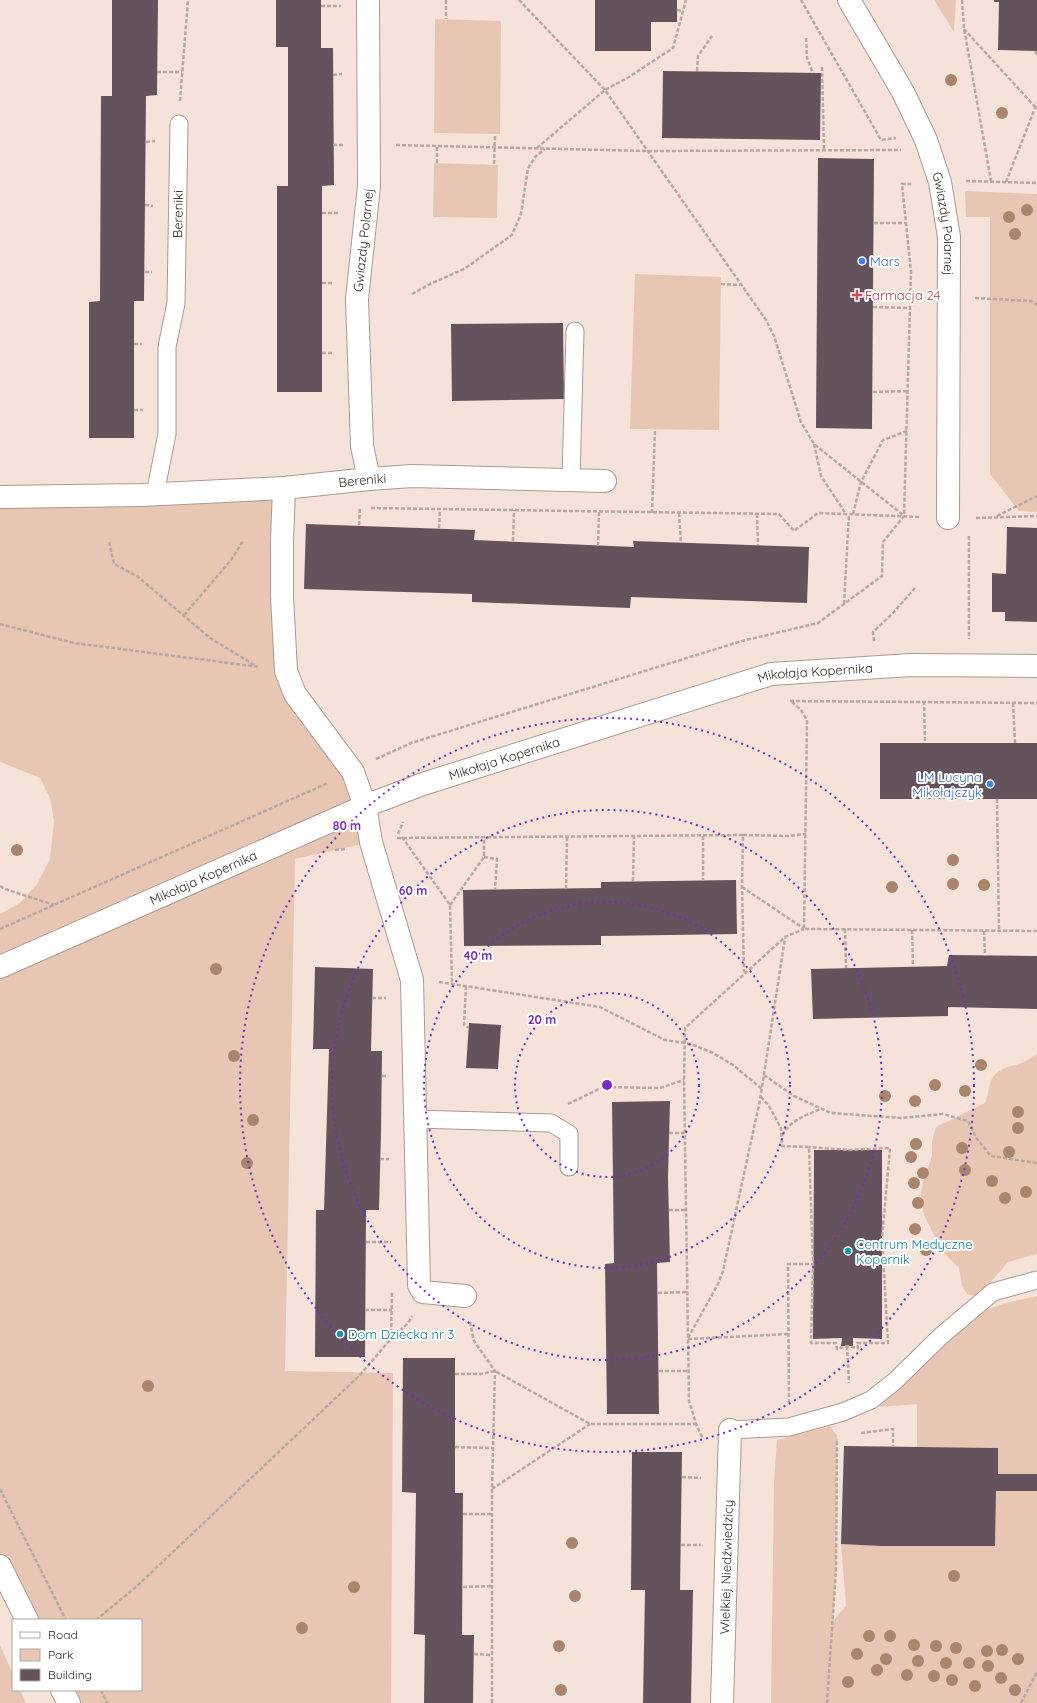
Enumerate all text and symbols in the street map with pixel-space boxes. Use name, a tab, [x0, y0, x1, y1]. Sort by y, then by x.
street label: Gwiazdy Polarnej	[929, 170, 958, 275]
street label: Gwiazdy Polarnej	[350, 187, 376, 293]
street label: Bereniki	[169, 190, 186, 238]
place label: Mars	[870, 253, 900, 269]
marker: Mars	[857, 256, 867, 266]
place label: Farmacja 24	[865, 287, 940, 303]
marker: Farmacja 24	[852, 290, 862, 300]
street label: Bereniki	[338, 470, 387, 490]
street label: Mikołaja Kopernika	[755, 659, 873, 686]
street label: Mikołaja Kopernika	[447, 733, 562, 783]
place label: LM Lucyna Mikołajczyk	[912, 769, 982, 800]
marker: LM Lucyna Mikołajczyk	[985, 779, 995, 789]
text: 80 m	[333, 818, 361, 833]
street label: Mikołaja Kopernika	[147, 847, 259, 908]
text: 60 m	[399, 883, 427, 898]
text: 40 m	[464, 948, 492, 963]
text: 20 m	[528, 1012, 556, 1027]
centre of rings	[600, 1078, 614, 1092]
place label: Centrum Medyczne Kopernik	[856, 1236, 973, 1267]
marker: Centrum Medyczne Kopernik	[843, 1246, 853, 1256]
place label: Dom Dziecka nr 3	[348, 1326, 455, 1342]
marker: Dom Dziecka nr 3	[335, 1329, 345, 1339]
street label: Wielkiej Niedźwiedzicy	[716, 1500, 736, 1635]
legend	[12, 1619, 142, 1691]
text: Road	[48, 1627, 78, 1642]
text: Park	[48, 1647, 73, 1662]
text: Building	[48, 1667, 92, 1682]

